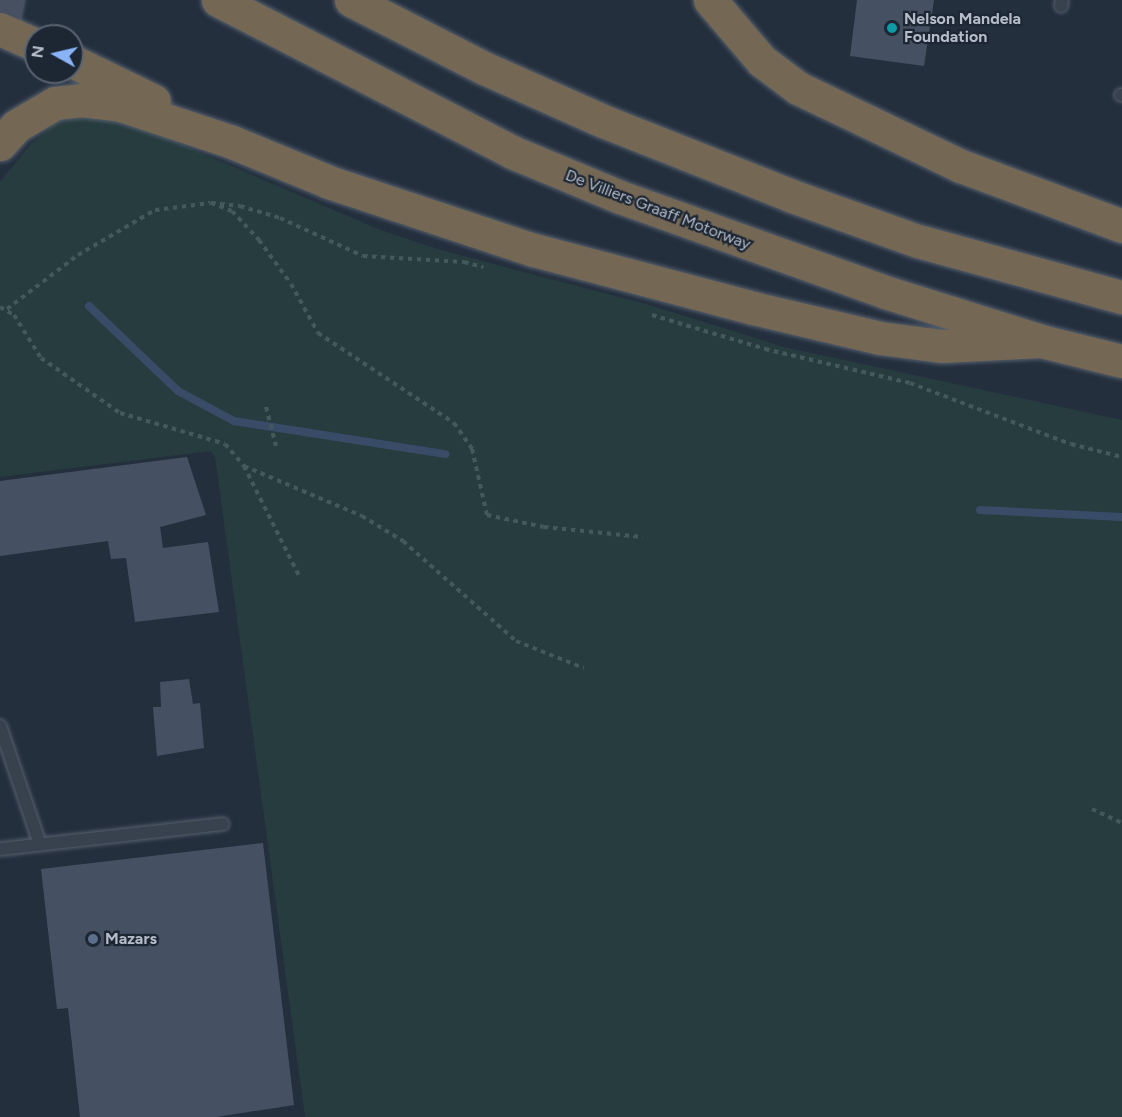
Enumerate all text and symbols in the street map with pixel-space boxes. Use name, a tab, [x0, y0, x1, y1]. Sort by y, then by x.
place label: Nelson Mandela Foundation	[904, 9, 1021, 47]
marker: Nelson Mandela Foundation	[885, 21, 899, 35]
north arrow	[24, 24, 84, 84]
text: N	[27, 44, 48, 59]
street label: De Villiers Graaff Motorway	[563, 166, 753, 254]
place label: Mazars	[105, 929, 157, 949]
marker: Mazars	[86, 932, 100, 946]

